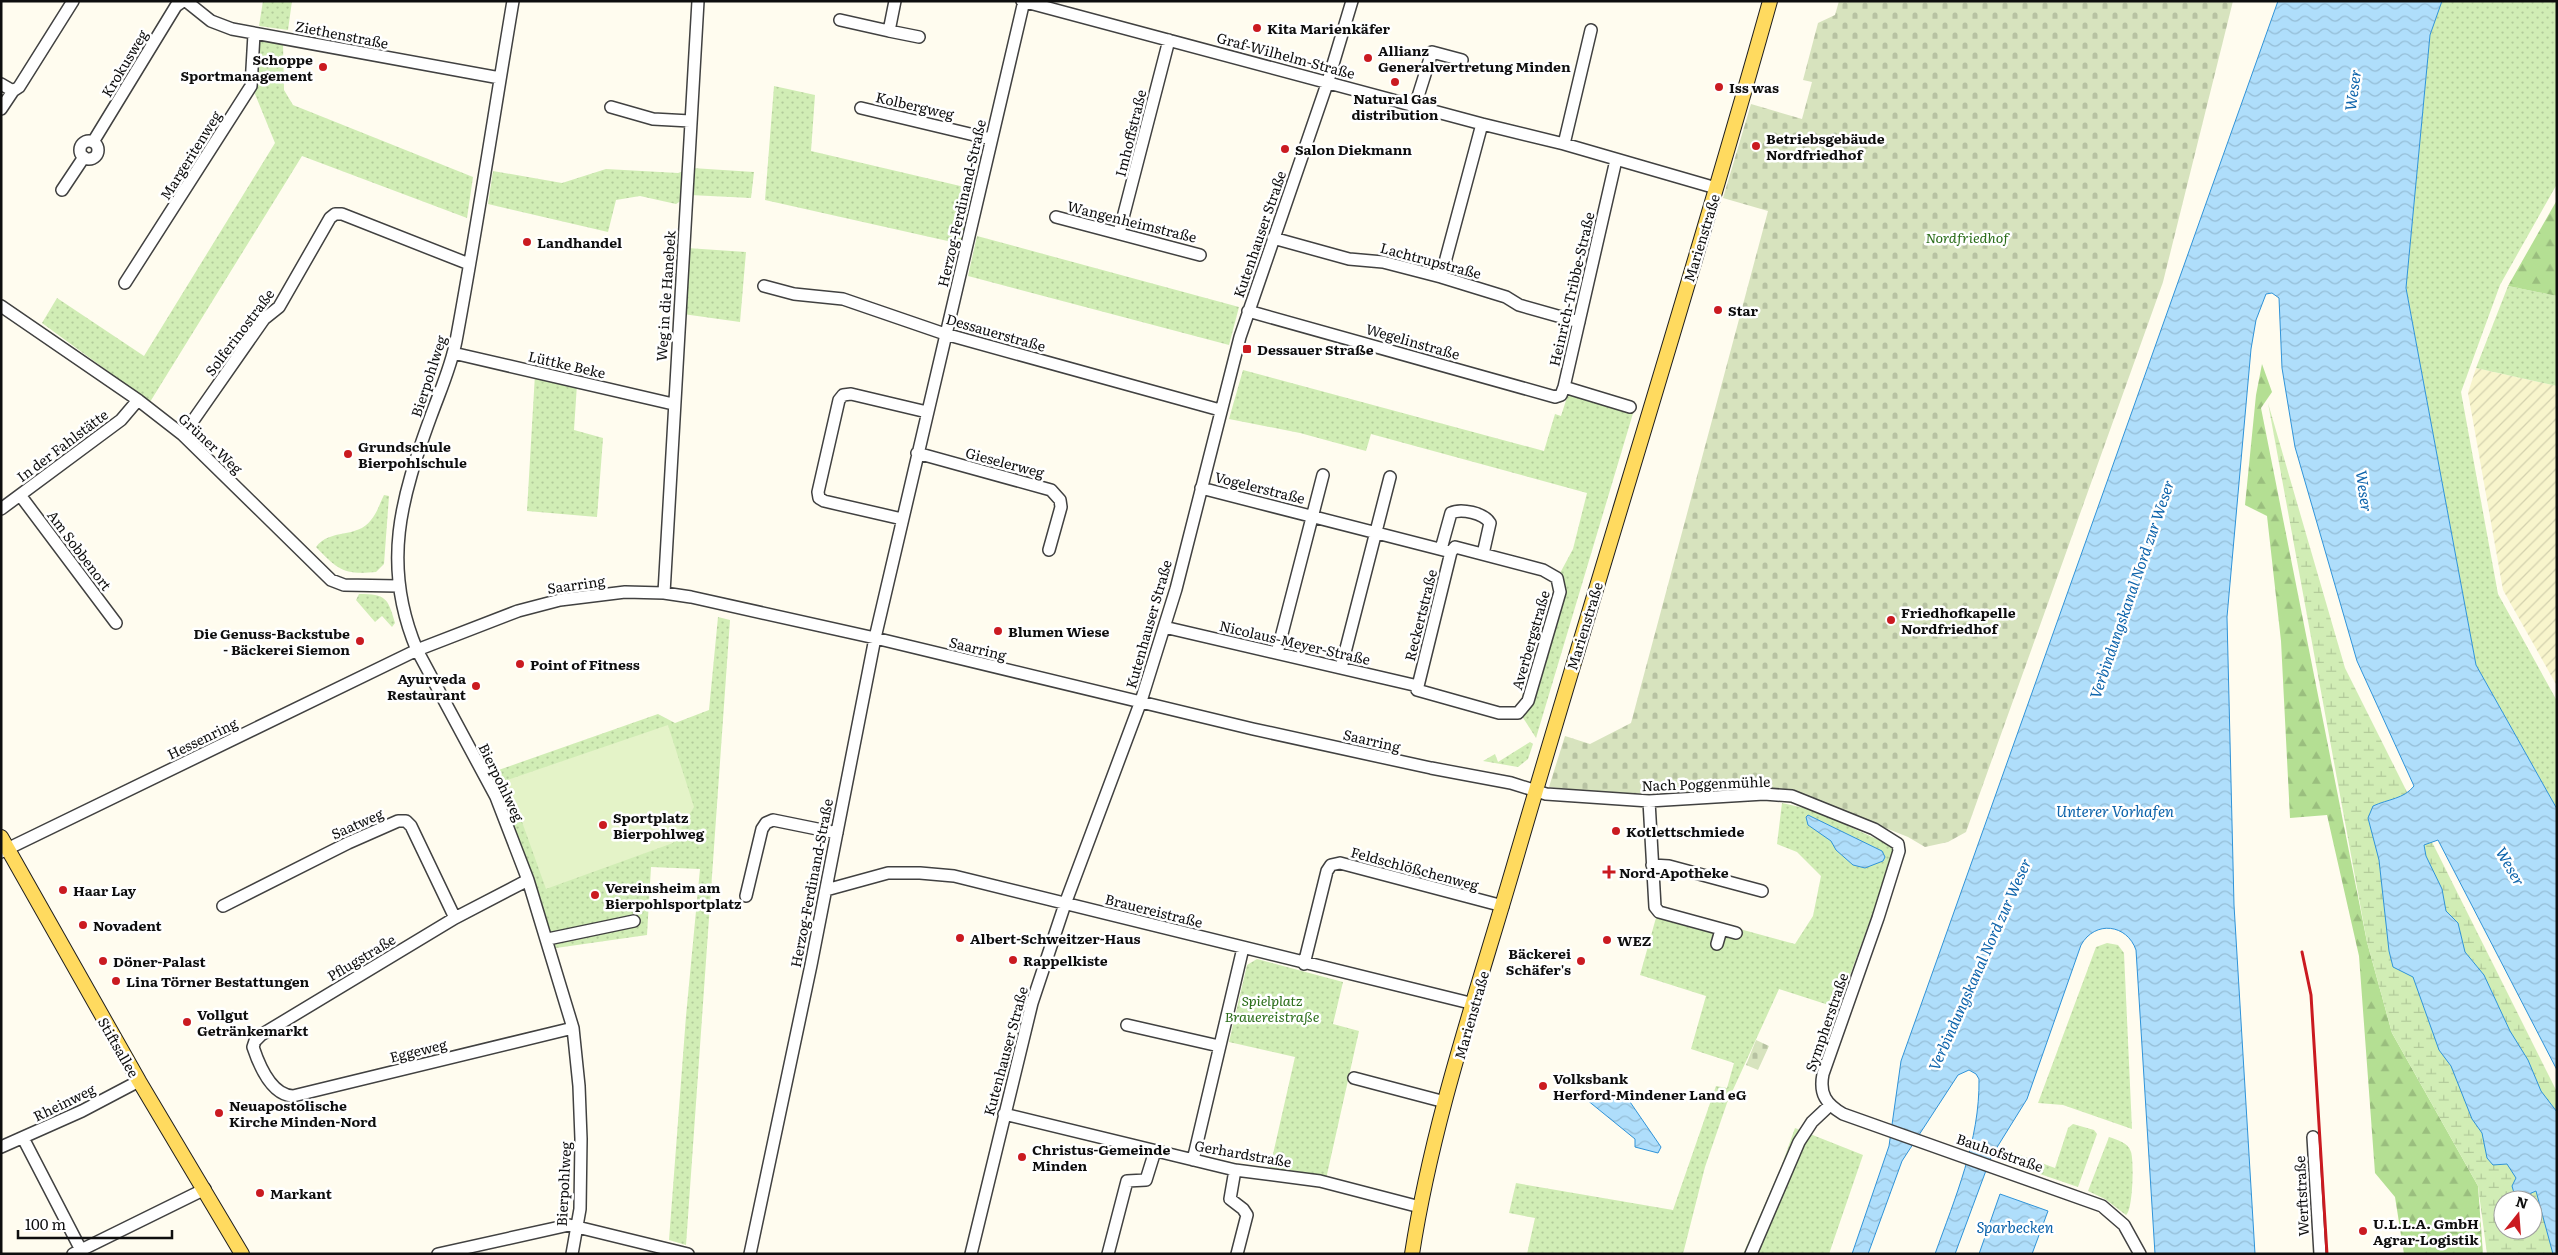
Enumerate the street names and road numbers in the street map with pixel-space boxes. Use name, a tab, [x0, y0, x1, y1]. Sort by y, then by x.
street label: Ziethenstraße	[294, 15, 390, 53]
street label: Krokusweg	[96, 25, 152, 101]
street label: Graf-Wilhelm-Straße	[1215, 27, 1357, 83]
street label: Kolbergweg	[874, 86, 956, 124]
street label: Imhoffstraße	[1110, 87, 1150, 179]
street label: Margeritenweg	[155, 106, 226, 203]
street label: Herzog-Ferdinand-Straße	[932, 117, 990, 289]
street label: Kutenhauser Straße	[1228, 168, 1290, 300]
street label: Marienstraße	[1678, 191, 1724, 285]
street label: Wangenheimstraße	[1065, 195, 1199, 247]
street label: Heinrich-Tribbe-Straße	[1543, 210, 1599, 368]
street label: Weg in die Hanebek	[650, 229, 680, 362]
street label: Lachtrupstraße	[1378, 237, 1484, 283]
street label: Solferinostraße	[200, 284, 278, 380]
street label: Dessauerstraße	[944, 308, 1048, 356]
street label: Wegelinstraße	[1364, 318, 1462, 364]
street label: Bierpohlweg	[405, 332, 451, 419]
street label: Lüttke Beke	[526, 345, 608, 383]
street label: In der Fahlstätte	[12, 404, 112, 486]
street label: Grüner Weg	[175, 408, 248, 478]
street label: Gieselerweg	[963, 442, 1047, 482]
street label: Vogelerstraße	[1213, 466, 1307, 508]
street label: Am Sobbenort	[43, 506, 117, 595]
street label: Kutenhauser Straße	[1120, 557, 1176, 691]
street label: Reckertstraße	[1399, 567, 1441, 663]
street label: Saarring	[546, 570, 606, 598]
street label: Marienstraße	[1561, 579, 1607, 673]
street label: Averbergstraße	[1506, 588, 1554, 692]
street label: Nicolaus-Meyer-Straße	[1218, 615, 1372, 669]
street label: Saarring	[947, 631, 1009, 665]
street label: Hessenring	[163, 712, 241, 764]
street label: Saarring	[1341, 724, 1403, 756]
street label: Bierpohlweg	[474, 739, 530, 825]
street label: Nach Poggenmühle	[1641, 771, 1771, 795]
street label: Herzog-Ferdinand-Straße	[785, 797, 837, 969]
street label: Saatweg	[328, 803, 386, 843]
street label: Feldschlößchenweg	[1349, 841, 1481, 895]
street label: Brauereistraße	[1103, 888, 1205, 932]
street label: Pflugstraße	[323, 929, 399, 985]
street label: Marienstraße	[1449, 968, 1493, 1062]
street label: Sympherstraße	[1800, 970, 1852, 1074]
street label: Kutenhauser Straße	[978, 984, 1032, 1118]
street label: Stiftsallee	[94, 1013, 144, 1081]
street label: Eggeweg	[387, 1033, 449, 1067]
street label: Rheinweg	[30, 1078, 99, 1126]
street label: Bauhofstraße	[1954, 1128, 2046, 1176]
street label: Gerhardstraße	[1193, 1135, 1293, 1171]
street label: Bierpohlweg	[551, 1141, 575, 1227]
street label: Werftstraße	[2289, 1155, 2313, 1237]

